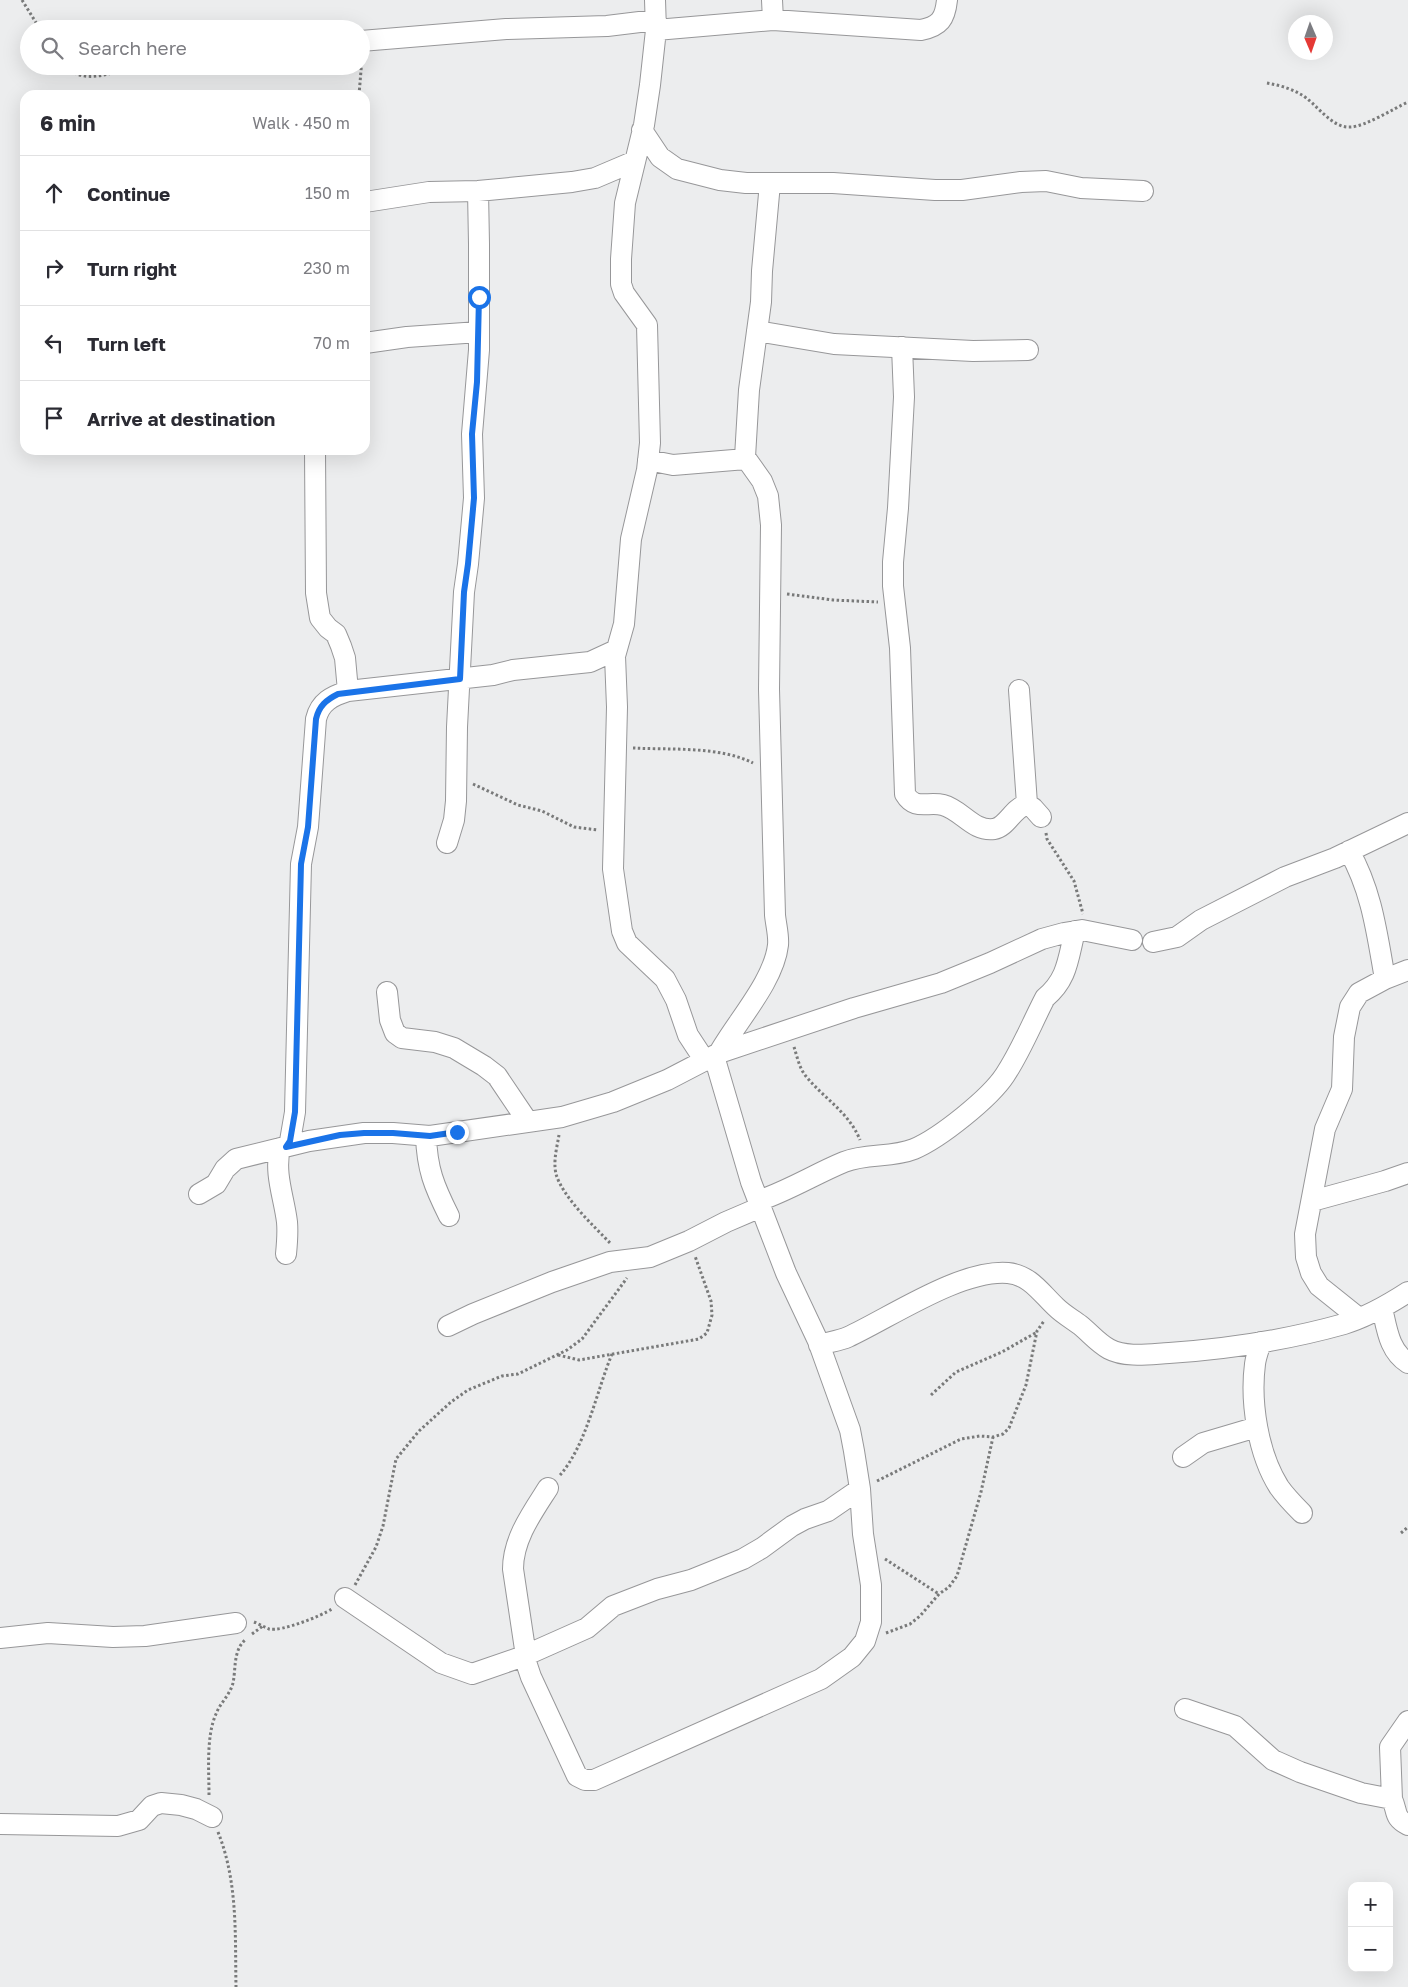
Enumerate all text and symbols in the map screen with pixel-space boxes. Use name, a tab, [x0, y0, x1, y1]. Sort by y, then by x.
north arrow	[1288, 15, 1333, 60]
search box	[20, 20, 370, 75]
icon: search	[38, 34, 66, 62]
text: Search here	[78, 36, 187, 59]
text: 6 min	[40, 110, 95, 136]
text: Walk · 450 m	[252, 113, 350, 133]
icon: ahead	[40, 179, 68, 207]
text: Continue	[87, 182, 170, 205]
text: 150 m	[305, 183, 350, 203]
icon: right	[40, 254, 68, 282]
text: Turn right	[87, 257, 177, 280]
text: 230 m	[303, 258, 350, 278]
route start	[468, 286, 491, 309]
icon: left	[40, 329, 68, 357]
text: Turn left	[87, 332, 166, 355]
text: 70 m	[313, 333, 350, 353]
icon: arrive	[40, 404, 68, 432]
text: Arrive at destination	[87, 407, 275, 430]
route end	[446, 1121, 469, 1144]
map controls	[1348, 1882, 1393, 1972]
button: +	[1348, 1882, 1393, 1927]
button: −	[1348, 1927, 1393, 1972]

